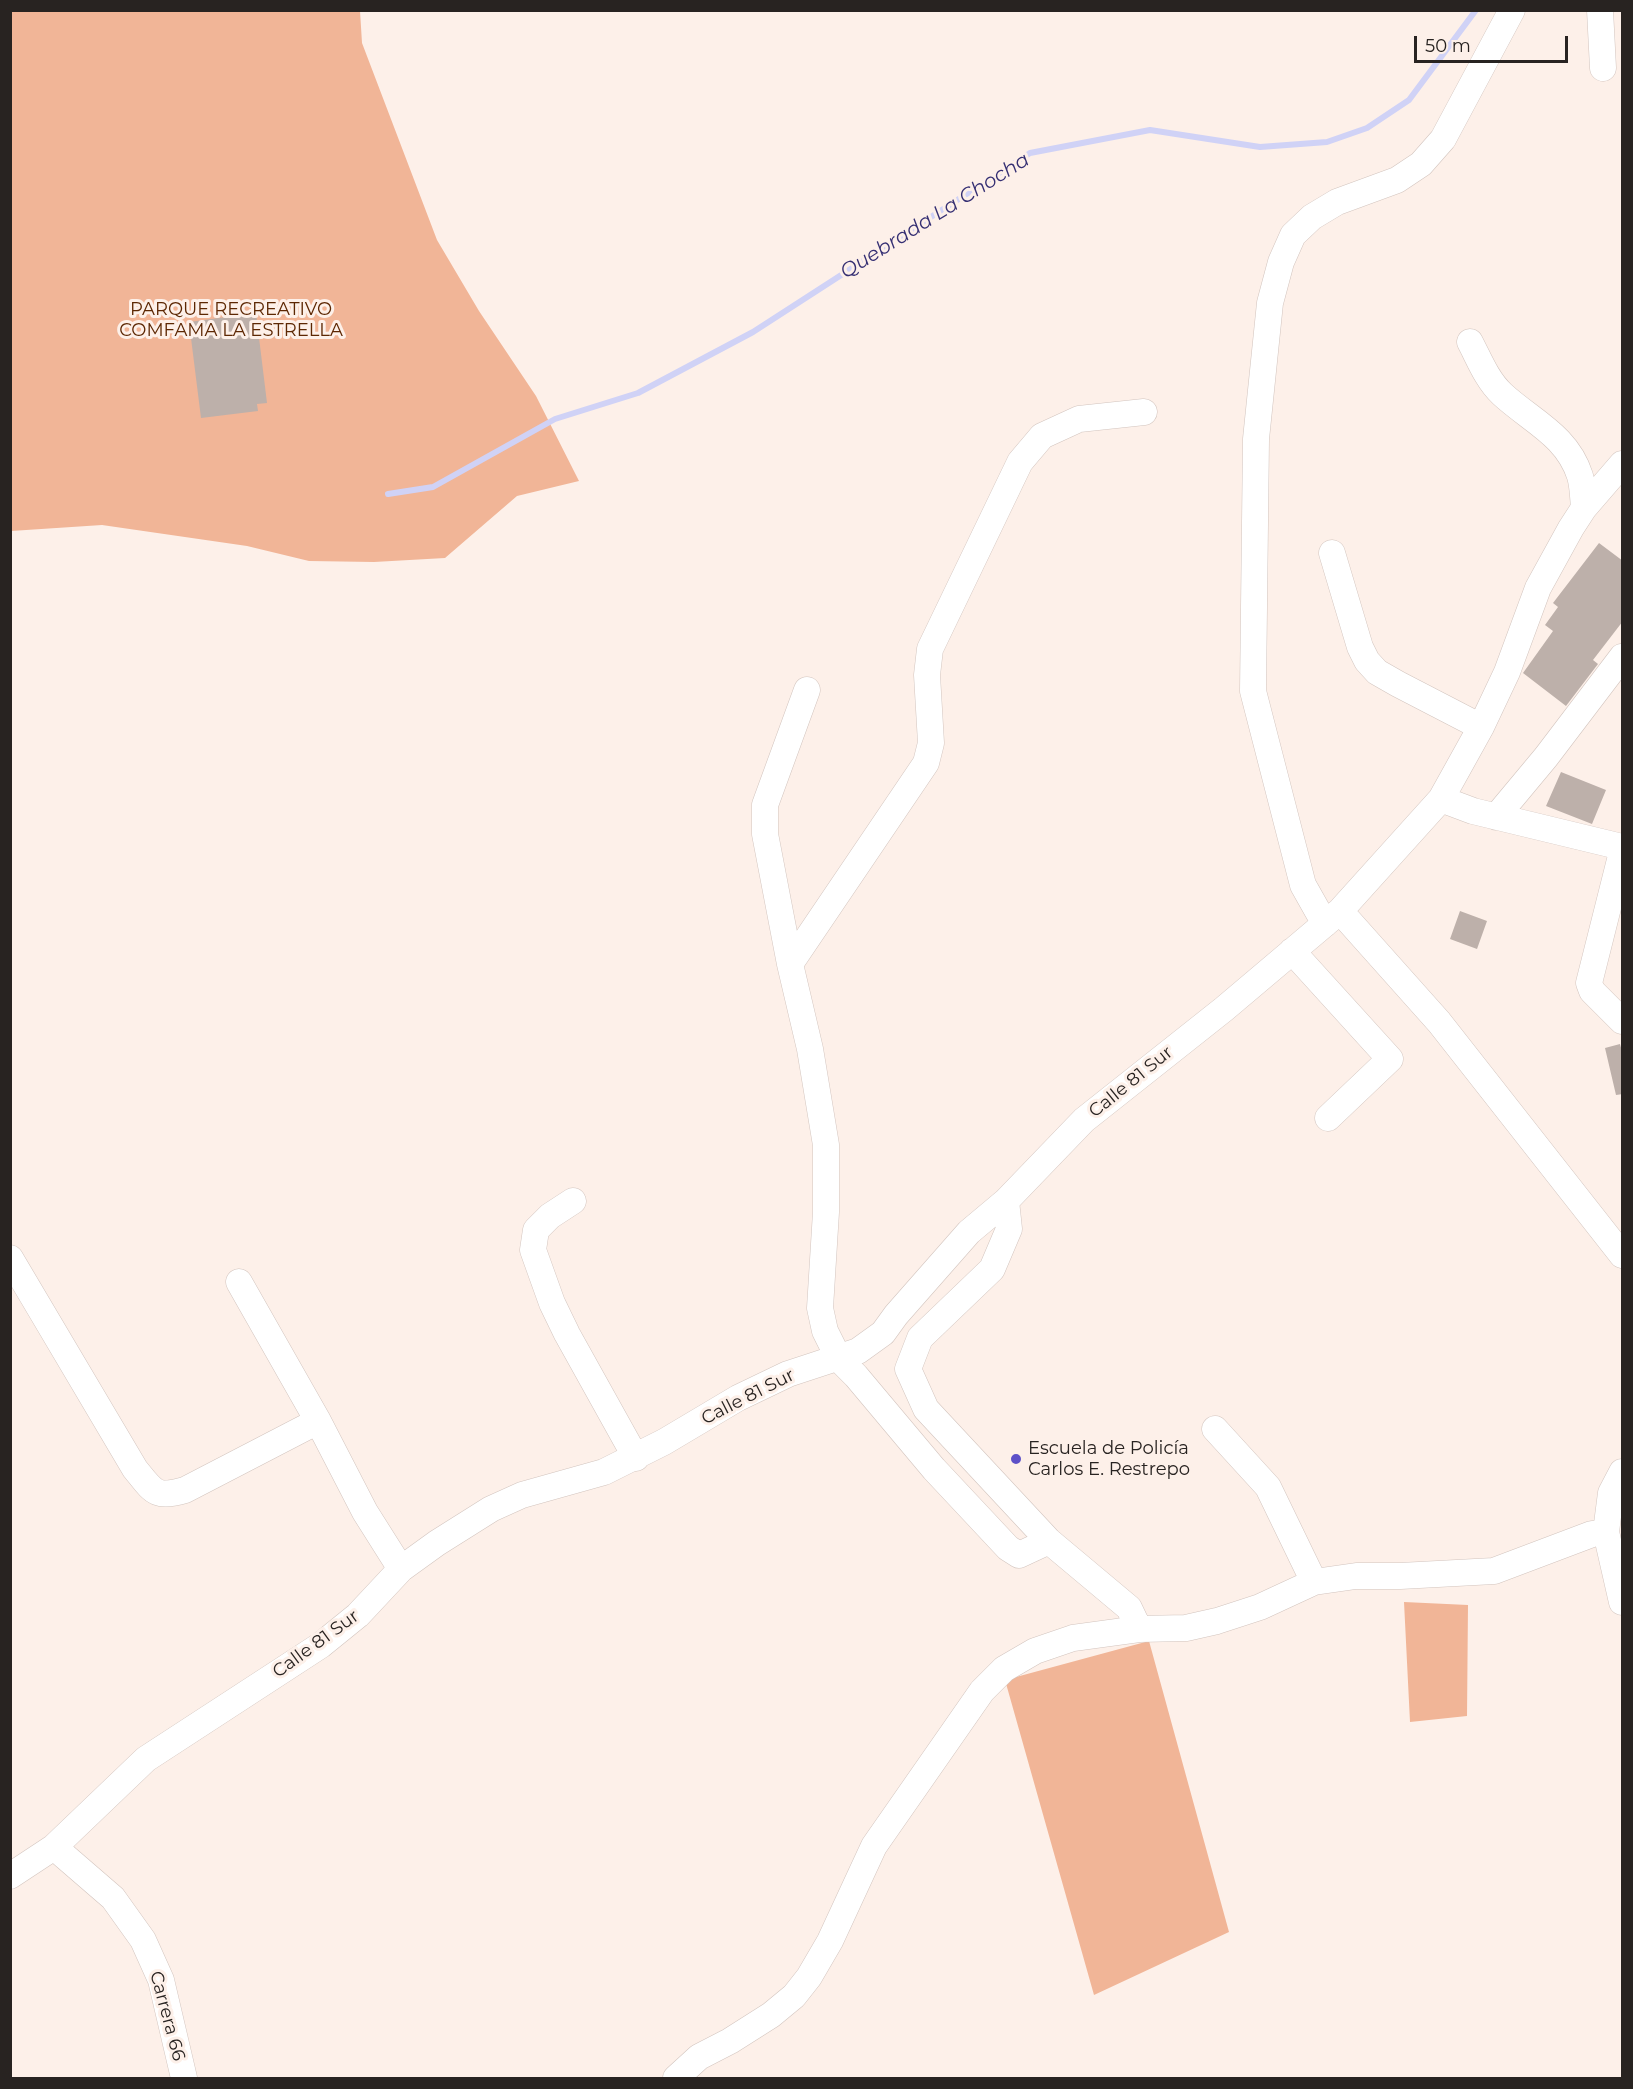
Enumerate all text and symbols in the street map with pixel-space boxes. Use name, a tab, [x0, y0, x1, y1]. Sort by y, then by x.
scale bar	[1417, 24, 1572, 62]
text: 50 m	[1425, 35, 1471, 57]
water label: Quebrada La Chocha	[836, 148, 1034, 284]
park label: PARQUE RECREATIVO COMFAMA LA ESTRELLA	[119, 299, 343, 342]
street label: Calle 81 Sur	[1085, 1042, 1177, 1122]
street label: Calle 81 Sur	[698, 1364, 798, 1430]
place label: Escuela de Policía Carlos E. Restrepo	[1028, 1438, 1190, 1480]
marker: Escuela de Policía Carlos E. Restrepo	[1009, 1452, 1023, 1466]
street label: Calle 81 Sur	[269, 1605, 363, 1683]
street label: Carrera 66	[145, 1969, 189, 2063]

